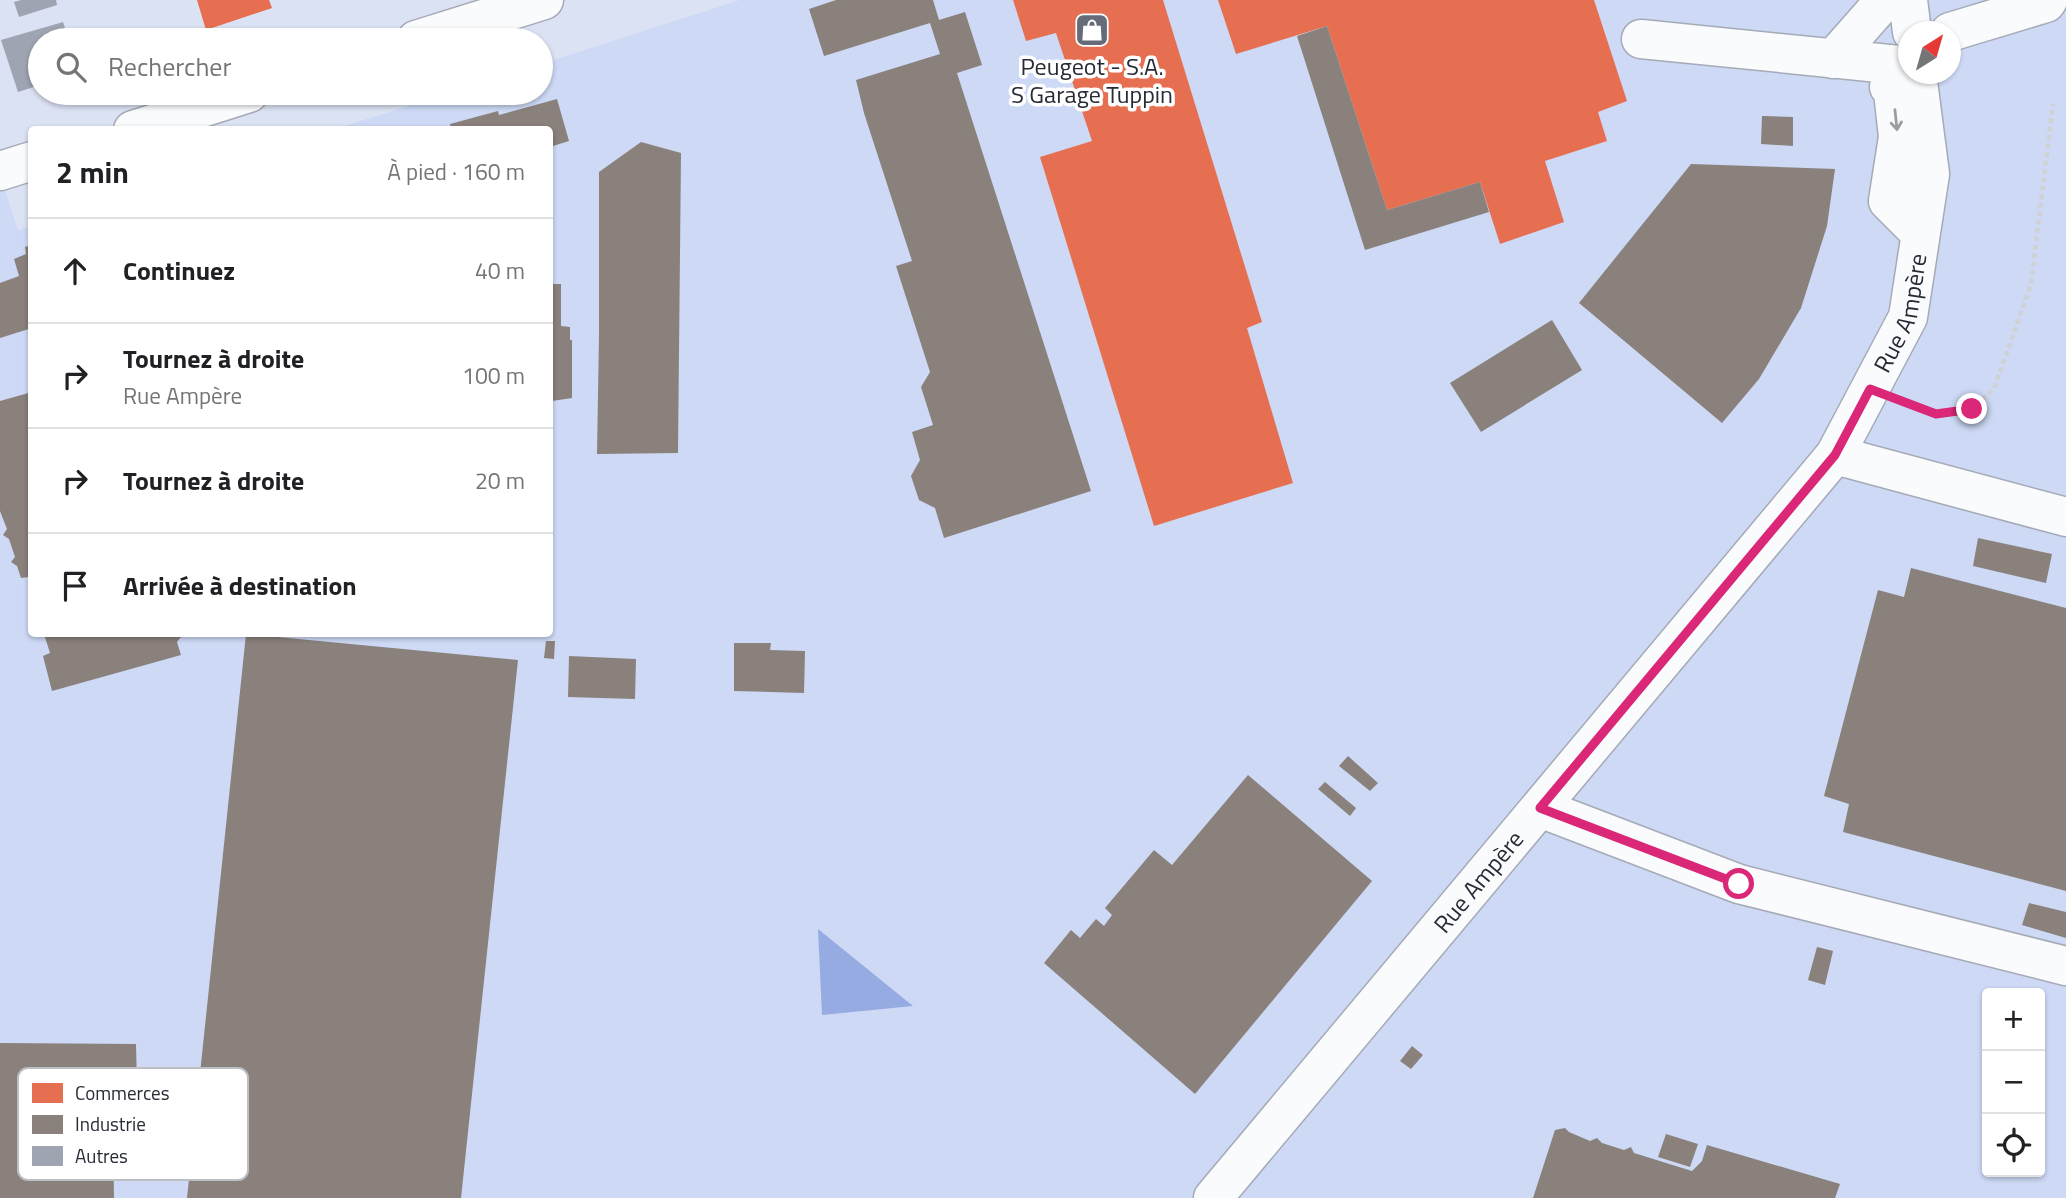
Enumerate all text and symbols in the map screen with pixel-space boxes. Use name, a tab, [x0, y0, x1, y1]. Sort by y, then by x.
shop icon: Peugeot - S.A. S Garage Tuppin	[1073, 11, 1111, 49]
north arrow	[1898, 21, 1961, 84]
search box	[28, 28, 553, 105]
text: Rechercher	[108, 47, 232, 86]
icon: search	[52, 48, 90, 86]
place label: Peugeot - S.A. S Garage Tuppin	[1011, 48, 1173, 112]
one-way arrow	[1890, 108, 1903, 131]
text: 2 min	[56, 149, 129, 195]
text: À pied · 160 m	[387, 154, 525, 189]
text: Continuez	[123, 251, 235, 290]
street label: Rue Ampère	[1864, 251, 1936, 379]
icon: ahead	[56, 252, 94, 290]
text: 40 m	[475, 253, 525, 288]
text: Tournez à droite	[123, 339, 304, 378]
icon: right	[56, 357, 94, 395]
text: 100 m	[462, 358, 525, 393]
text: Rue Ampère	[123, 378, 242, 413]
route end	[1956, 393, 1987, 424]
text: Tournez à droite	[123, 461, 304, 500]
icon: right	[56, 462, 94, 500]
text: 20 m	[475, 463, 525, 498]
text: Arrivée à destination	[123, 566, 357, 605]
icon: arrive	[56, 567, 94, 605]
street label: Rue Ampère	[1424, 822, 1532, 941]
route start	[1723, 868, 1754, 899]
map controls	[1982, 988, 2045, 1177]
button: +	[1982, 988, 2045, 1051]
button: −	[1982, 1051, 2045, 1114]
legend	[18, 1068, 248, 1180]
text: Commerces	[75, 1078, 170, 1107]
text: Industrie	[75, 1109, 146, 1138]
button: locate	[1982, 1114, 2045, 1177]
text: Autres	[75, 1141, 128, 1170]

